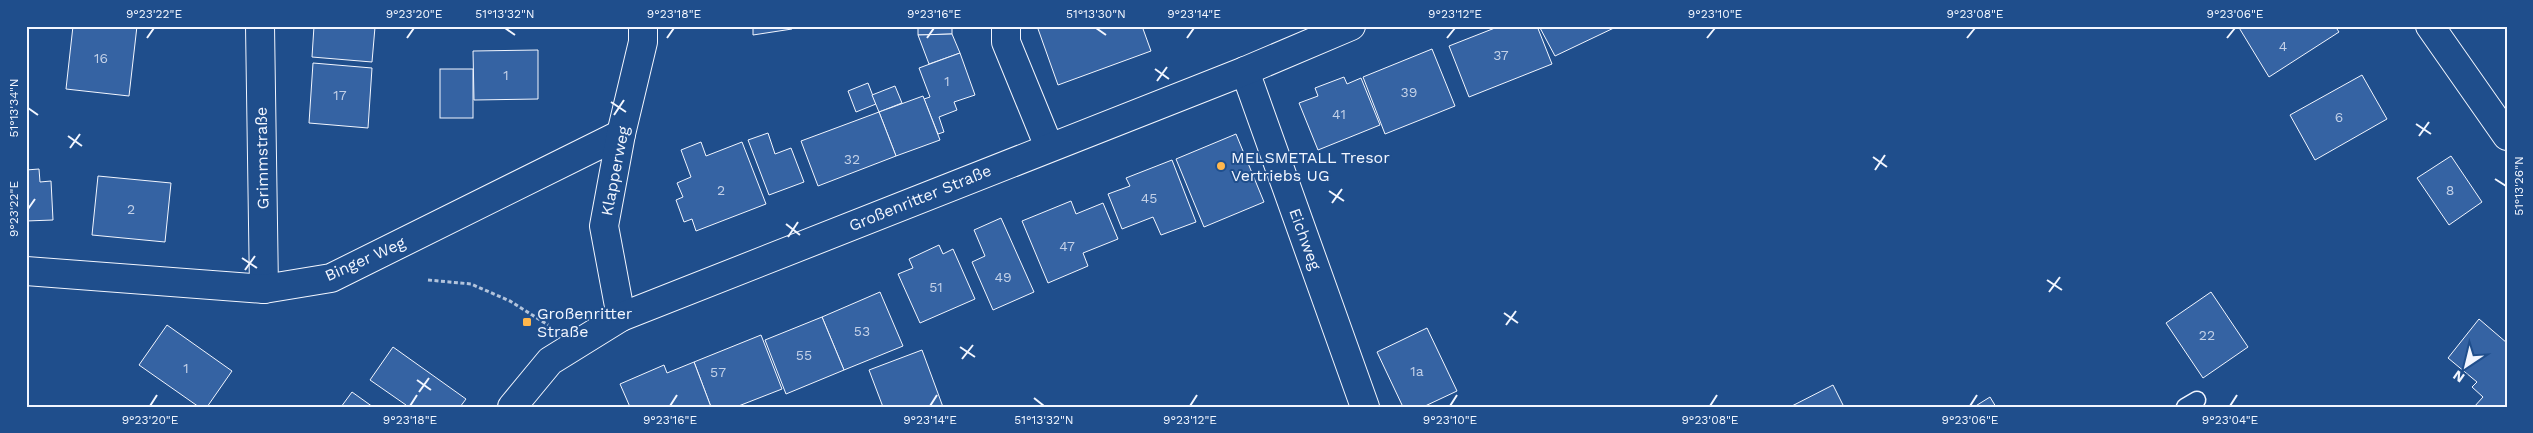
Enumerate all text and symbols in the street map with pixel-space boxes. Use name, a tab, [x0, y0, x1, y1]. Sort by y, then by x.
text: 9°23'22"E	[126, 7, 182, 21]
text: 9°23'20"E	[386, 7, 443, 21]
text: 51°13'32"N	[475, 7, 535, 21]
text: 9°23'18"E	[647, 7, 701, 21]
text: 9°23'16"E	[907, 7, 961, 21]
text: 51°13'30"N	[1066, 7, 1126, 21]
text: 9°23'14"E	[1167, 7, 1221, 21]
text: 9°23'12"E	[1428, 7, 1482, 21]
text: 9°23'10"E	[1688, 7, 1743, 21]
text: 9°23'08"E	[1946, 7, 2004, 21]
text: 9°23'06"E	[2207, 7, 2264, 21]
house number: 4	[2279, 38, 2287, 54]
house number: 37	[1493, 47, 1509, 63]
house number: 16	[94, 50, 108, 66]
house number: 1	[503, 67, 509, 83]
house number: 1	[944, 73, 950, 89]
text: 51°13'34"N	[7, 78, 21, 138]
house number: 39	[1401, 84, 1417, 100]
house number: 17	[333, 87, 347, 103]
house number: 41	[1332, 106, 1346, 122]
street label: Grimmstraße	[252, 107, 272, 209]
house number: 6	[2335, 109, 2343, 125]
street label: Klapperweg	[597, 124, 633, 218]
place label: MELSMETALL Tresor Vertriebs UG	[1231, 148, 1390, 185]
house number: 32	[844, 151, 860, 167]
text: 51°13'26"N	[2512, 156, 2526, 216]
marker: MELSMETALL Tresor Vertriebs UG	[1215, 160, 1227, 172]
street label: Großenritter Straße	[846, 161, 994, 235]
text: 9°23'22"E	[7, 181, 21, 237]
house number: 2	[717, 182, 725, 198]
house number: 8	[2446, 182, 2454, 198]
house number: 45	[1141, 190, 1157, 206]
house number: 2	[127, 201, 135, 217]
street label: Eichweg	[1285, 206, 1325, 273]
street label: Binger Weg	[322, 233, 409, 285]
house number: 47	[1059, 238, 1075, 254]
house number: 49	[994, 269, 1012, 285]
house number: 51	[929, 279, 943, 295]
place label: Großenritter Straße	[537, 304, 633, 341]
marker: Großenritter Straße	[521, 316, 533, 328]
house number: 53	[854, 323, 870, 339]
house number: 22	[2199, 327, 2215, 343]
north arrow	[2440, 340, 2490, 390]
house number: 55	[796, 347, 812, 363]
house number: 1	[183, 360, 189, 376]
house number: 1a	[1410, 363, 1424, 379]
house number: 57	[710, 364, 726, 380]
text: N	[2450, 367, 2467, 386]
text: 9°23'20"E	[122, 413, 179, 427]
text: 9°23'18"E	[383, 413, 437, 427]
text: 9°23'16"E	[643, 413, 697, 427]
text: 9°23'14"E	[903, 413, 957, 427]
text: 51°13'32"N	[1014, 413, 1074, 427]
text: 9°23'12"E	[1163, 413, 1217, 427]
text: 9°23'10"E	[1423, 413, 1478, 427]
text: 9°23'08"E	[1681, 413, 1739, 427]
text: 9°23'06"E	[1942, 413, 1999, 427]
text: 9°23'04"E	[2202, 413, 2259, 427]

